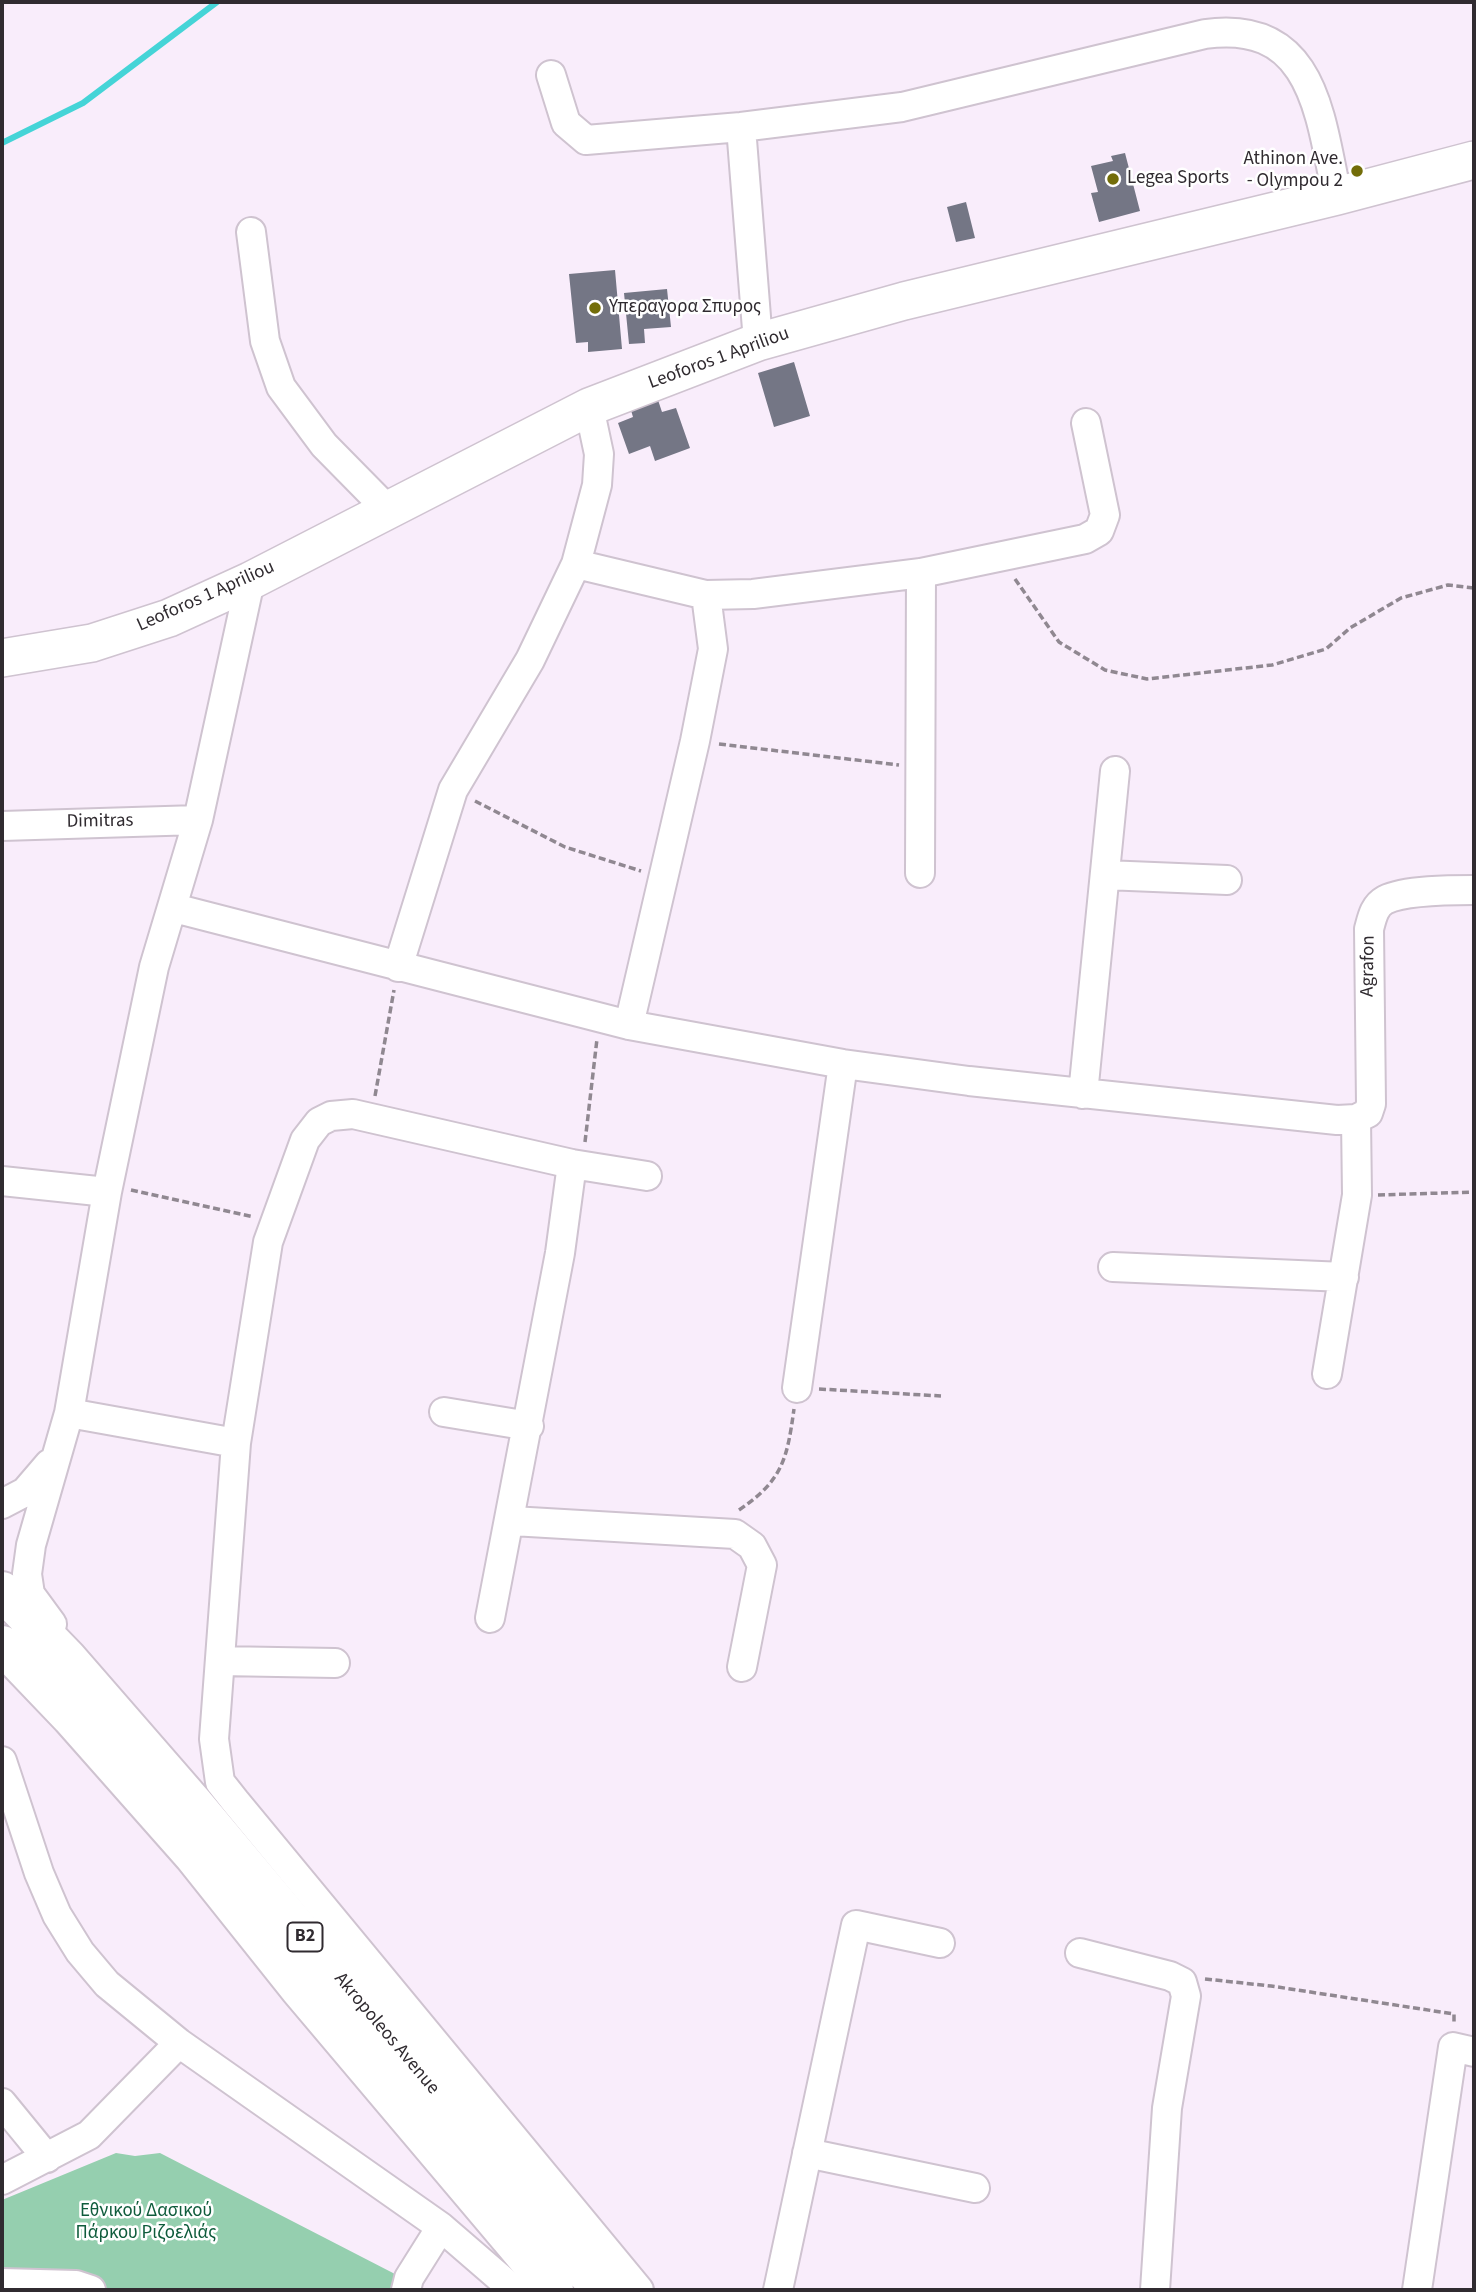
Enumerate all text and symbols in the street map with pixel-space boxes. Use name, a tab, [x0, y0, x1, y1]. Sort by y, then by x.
place label: Athinon Ave. - Olympou 2	[1243, 149, 1343, 193]
marker: Athinon Ave. - Olympou 2	[1349, 163, 1365, 179]
place label: Legea Sports	[1127, 168, 1229, 190]
marker: Legea Sports	[1105, 171, 1121, 187]
place label: Υπεραγορα Σπυρος	[609, 297, 761, 319]
marker: Υπεραγορα Σπυρος	[587, 300, 603, 316]
street label: Leoforos 1 Apriliou	[645, 323, 793, 395]
street label: Leoforos 1 Apriliou	[134, 556, 278, 638]
street label: Dimitras	[66, 810, 134, 834]
street label: Agrafon	[1357, 935, 1381, 997]
road number: B2	[288, 1923, 322, 1952]
street label: Akropoleos Avenue	[328, 1968, 444, 2100]
park label: Εθνικού Δασικού Πάρκου Ριζοελιάς	[76, 2201, 216, 2245]

